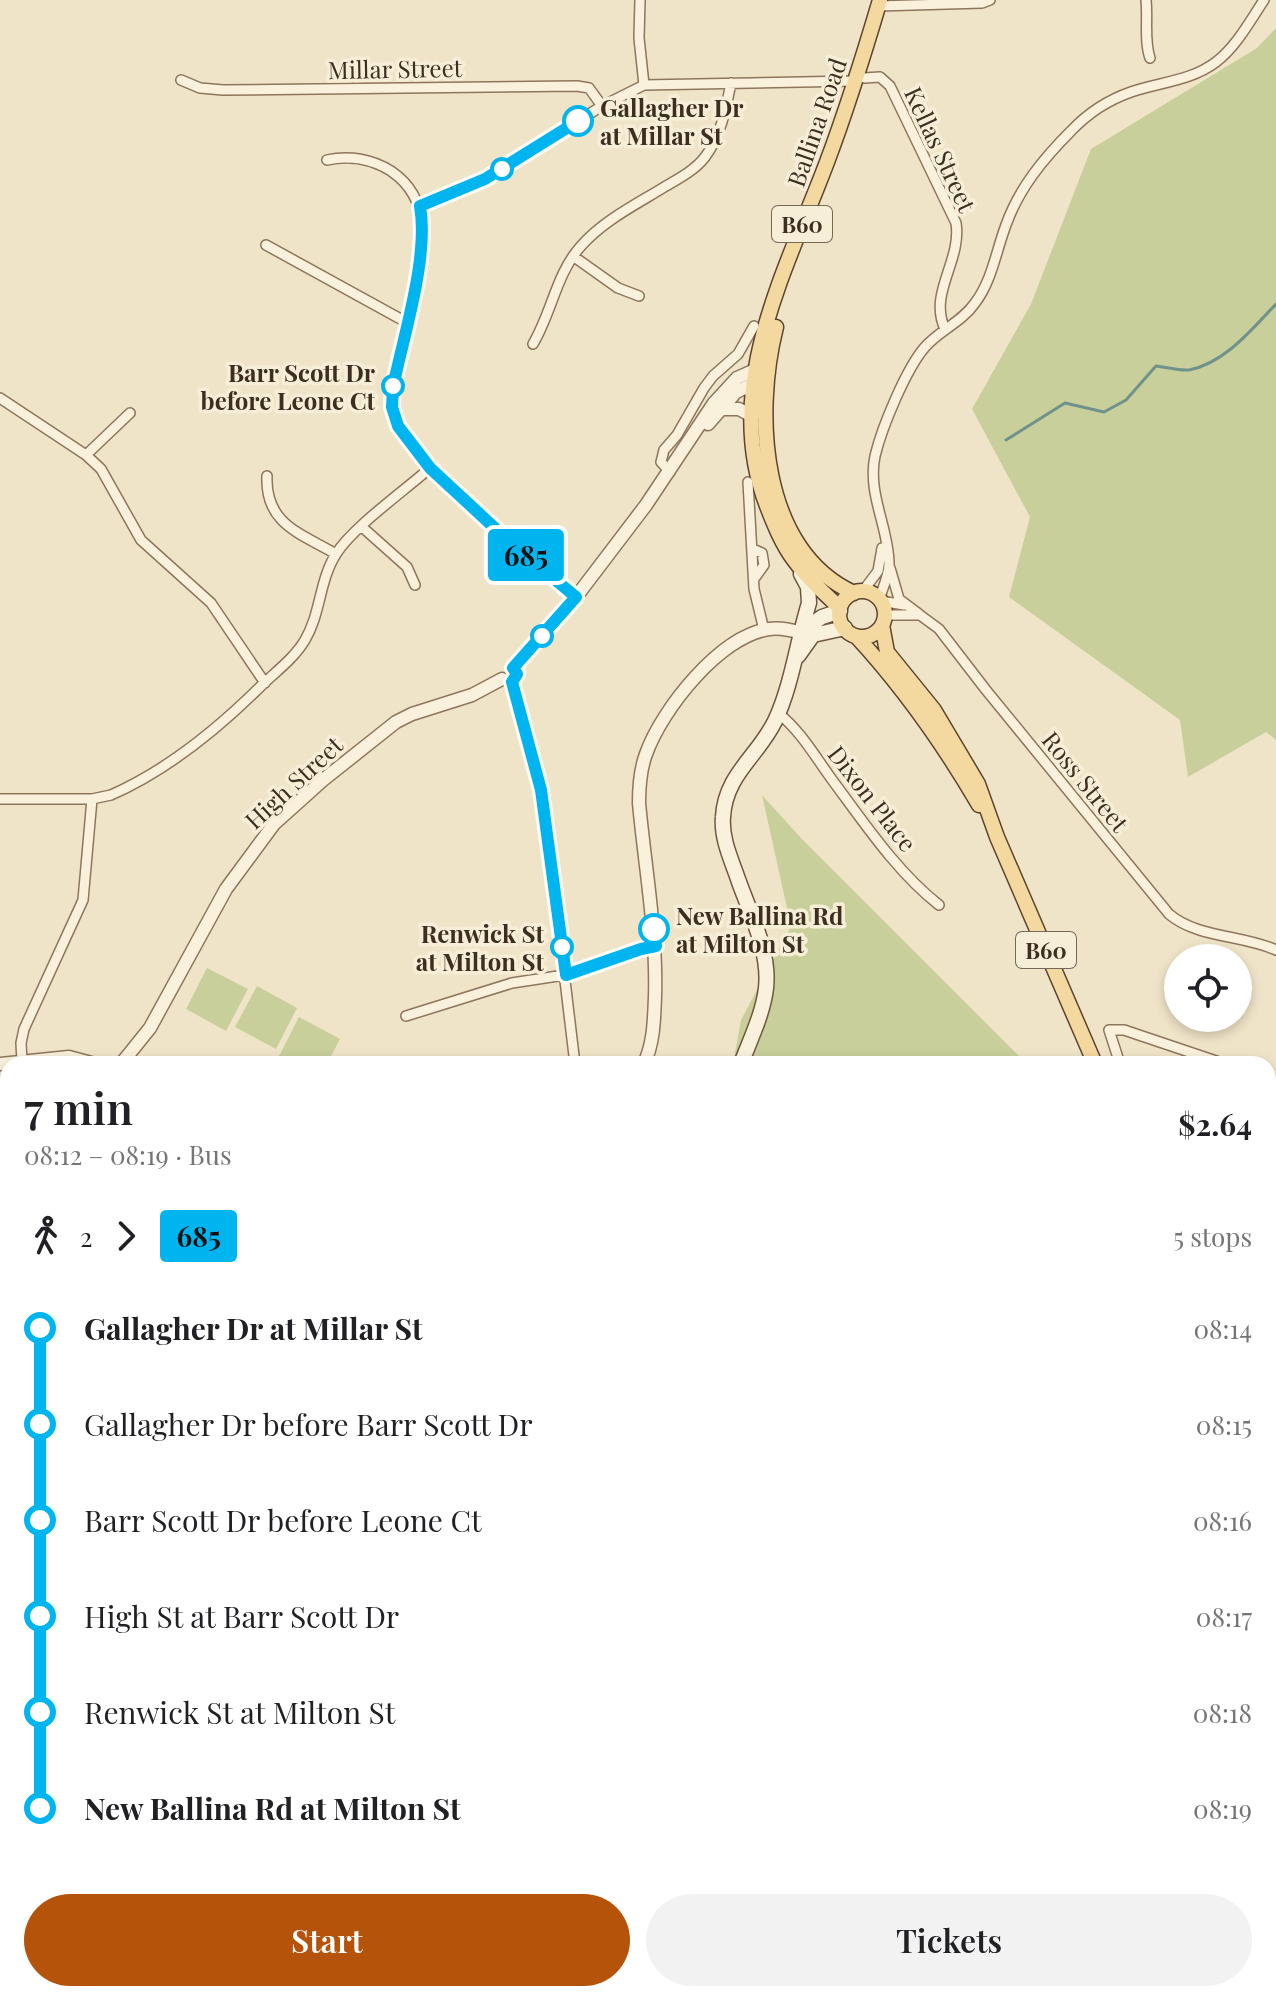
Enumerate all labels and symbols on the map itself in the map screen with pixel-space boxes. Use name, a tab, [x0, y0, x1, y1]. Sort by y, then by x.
street label: Millar Street	[328, 51, 463, 85]
street label: Ballina Road	[779, 53, 853, 191]
street label: Kellas Street	[898, 81, 984, 217]
place label: Gallagher Dr at Millar St	[600, 91, 744, 151]
marker: Gallagher Dr at Millar St	[563, 106, 593, 136]
unlabelled marker	[491, 158, 513, 180]
road number: B60	[772, 206, 832, 242]
place label: Barr Scott Dr before Leone Ct	[201, 356, 376, 416]
marker: Barr Scott Dr before Leone Ct	[382, 375, 404, 397]
line badge: 685	[480, 529, 572, 581]
unlabelled marker	[531, 625, 553, 647]
street label: Ross Street	[1036, 724, 1137, 838]
street label: High Street	[237, 728, 349, 835]
street label: Dixon Place	[821, 738, 925, 858]
place label: New Ballina Rd at Milton St	[676, 899, 843, 959]
marker: New Ballina Rd at Milton St	[639, 914, 669, 944]
place label: Renwick St at Milton St	[416, 917, 545, 977]
road number: B60	[1016, 932, 1076, 968]
marker: Renwick St at Milton St	[551, 936, 573, 958]

